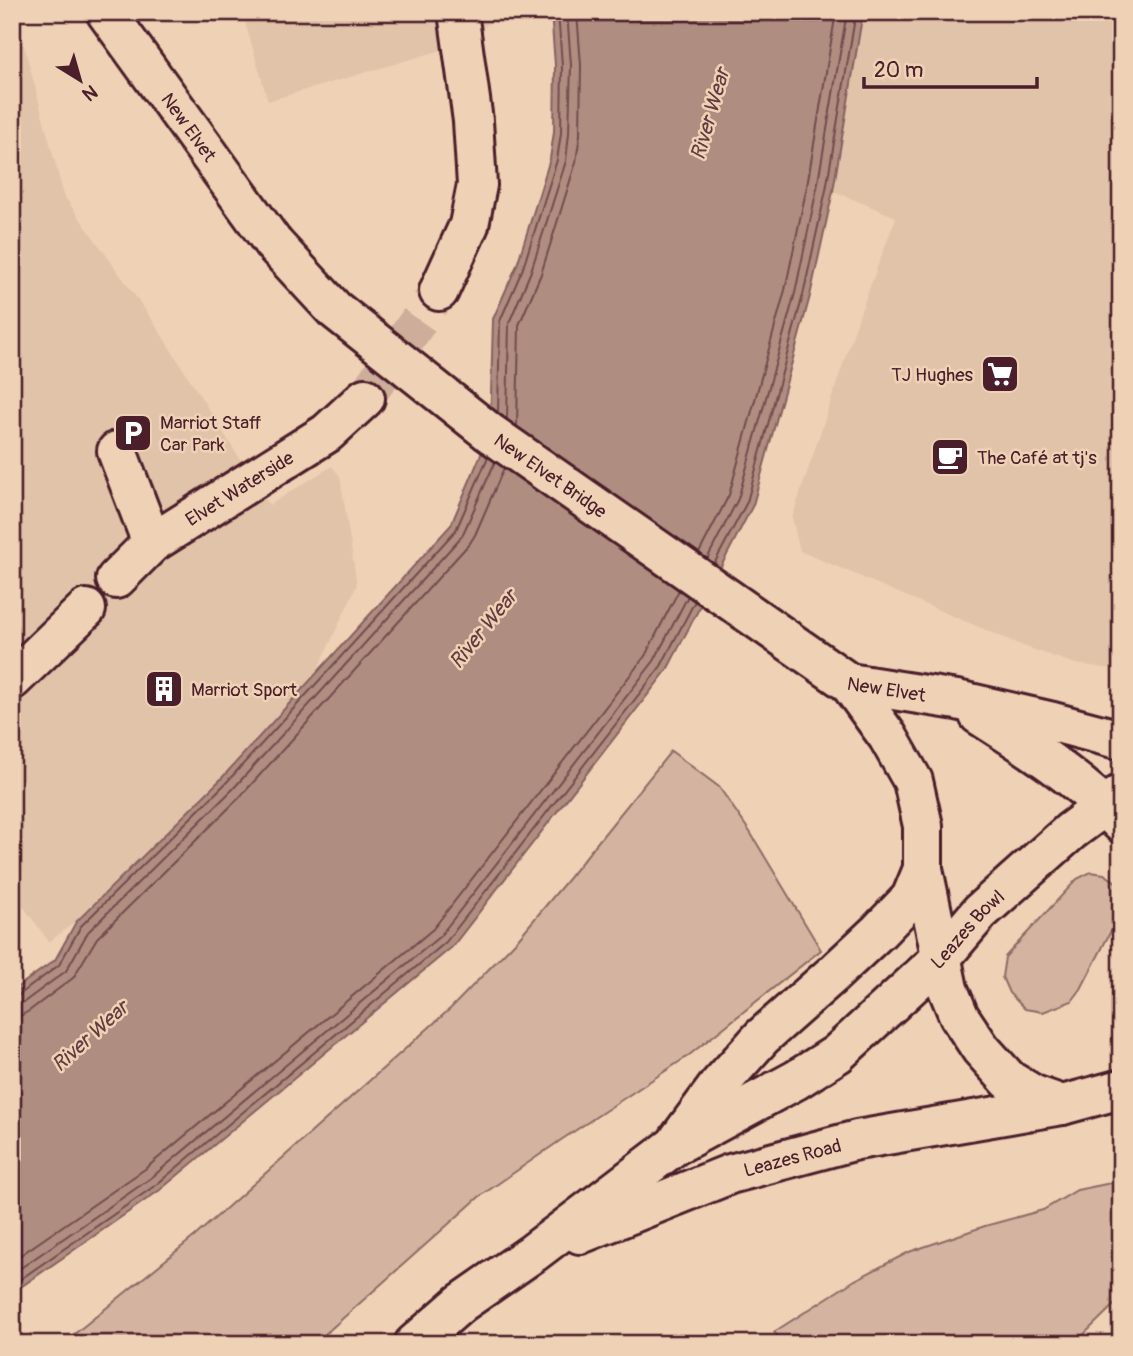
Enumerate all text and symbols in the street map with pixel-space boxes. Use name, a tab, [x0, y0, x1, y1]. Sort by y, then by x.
north arrow	[46, 46, 116, 116]
scale bar	[864, 46, 1037, 90]
text: 20 m	[874, 57, 923, 84]
water label: River Wear	[685, 63, 737, 163]
text: N	[77, 79, 102, 106]
street label: New Elvet	[155, 89, 222, 167]
supermarket icon: TJ Hughes	[979, 353, 1021, 395]
place label: TJ Hughes	[891, 363, 974, 387]
place label: Marriot Staff Car Park	[160, 411, 262, 457]
parking icon: Marriot Staff Car Park	[112, 412, 154, 454]
street label: New Elvet Bridge	[489, 428, 612, 524]
cafe icon: The Café at tj's	[929, 436, 971, 478]
street label: Elvet Waterside	[181, 446, 299, 532]
place label: The Café at tj's	[977, 446, 1097, 470]
water label: River Wear	[443, 582, 525, 674]
building icon: Marriot Sport	[143, 668, 185, 710]
street label: New Elvet	[845, 672, 928, 708]
place label: Marriot Sport	[191, 678, 297, 702]
street label: Leazes Bowl	[926, 885, 1010, 975]
water label: River Wear	[46, 993, 136, 1078]
street label: Leazes Road	[741, 1134, 844, 1183]

